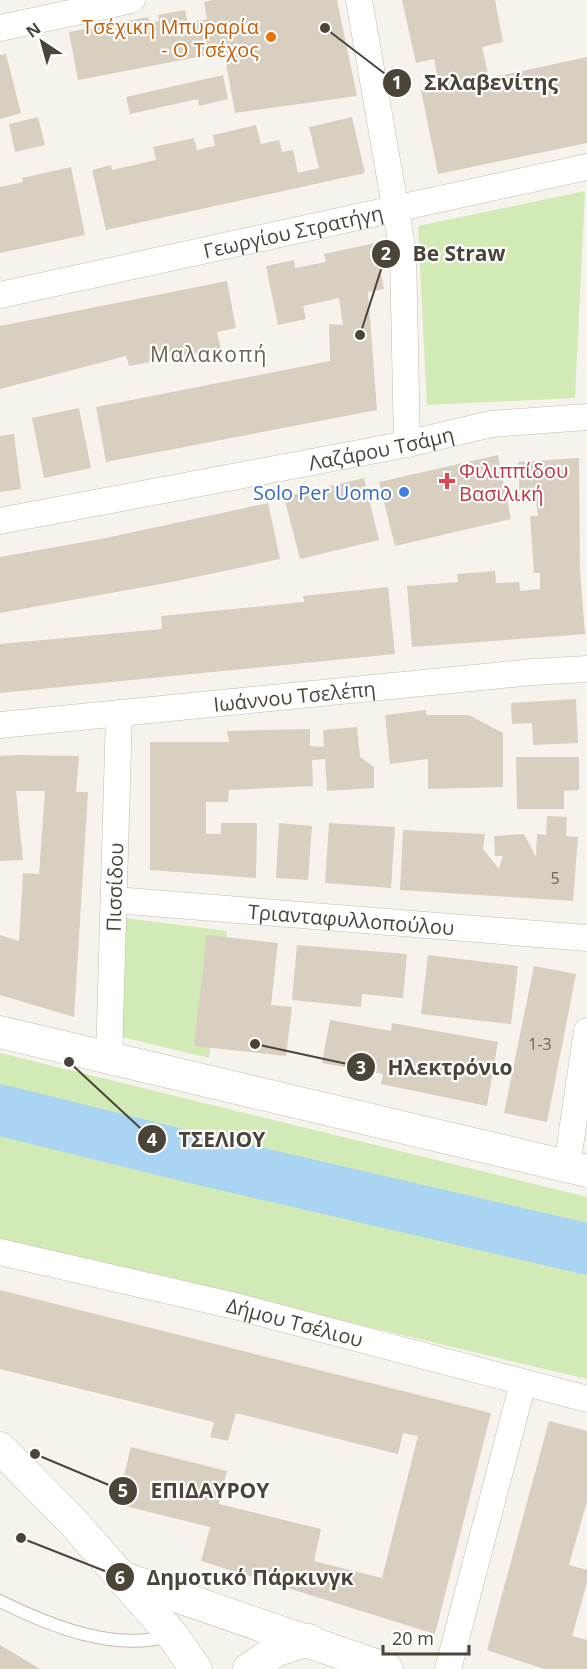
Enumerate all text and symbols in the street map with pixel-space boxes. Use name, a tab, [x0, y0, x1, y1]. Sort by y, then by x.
north arrow	[12, 12, 72, 72]
place label: Τσέχικη Μπυραρία - Ο Τσέχος	[82, 13, 259, 63]
text: N	[21, 17, 45, 43]
marker: Τσέχικη Μπυραρία - Ο Τσέχος	[264, 30, 278, 44]
callout: Σκλαβενίτης	[382, 64, 570, 103]
text: Σκλαβενίτης	[424, 68, 559, 96]
text: 1	[392, 70, 402, 94]
street label: Γεωργίου Στρατήγη	[201, 198, 386, 264]
callout: Be Straw	[371, 234, 518, 273]
text: Be Straw	[413, 239, 505, 267]
text: 2	[381, 241, 391, 265]
district label: Μαλακοπή	[150, 340, 268, 368]
street label: Λαζάρου Τσάμη	[306, 420, 456, 476]
place label: Φιλιππίδου Βασιλική	[459, 457, 568, 507]
marker: Φιλιππίδου Βασιλική	[440, 474, 454, 488]
place label: Solo Per Uomo	[253, 479, 392, 506]
marker: Solo Per Uomo	[397, 485, 411, 499]
street label: Ιωάννου Τσελέπη	[212, 674, 377, 717]
street label: Πισσίδου	[99, 842, 129, 932]
house number: 5	[550, 867, 560, 889]
street label: Τριανταφυλλοπούλου	[247, 897, 455, 941]
house number: 1-3	[528, 1033, 552, 1055]
callout: Ηλεκτρόνιο	[346, 1048, 525, 1087]
text: Ηλεκτρόνιο	[387, 1053, 513, 1081]
text: 3	[356, 1055, 366, 1079]
callout: ΤΣΕΛΙΟΥ	[137, 1120, 278, 1159]
text: ΤΣΕΛΙΟΥ	[179, 1125, 266, 1153]
text: 4	[147, 1127, 157, 1151]
street label: Δήμου Τσέλιου	[224, 1291, 366, 1353]
callout: ΕΠΙΔΑΥΡΟΥ	[108, 1471, 281, 1510]
text: ΕΠΙΔΑΥΡΟΥ	[151, 1476, 270, 1504]
text: 5	[118, 1478, 128, 1502]
callout: Δημοτικό Πάρκινγκ	[105, 1558, 366, 1597]
text: Δημοτικό Πάρκινγκ	[146, 1563, 355, 1591]
text: 6	[115, 1565, 125, 1589]
scale bar	[383, 1618, 468, 1656]
text: 20 m	[392, 1626, 434, 1650]

